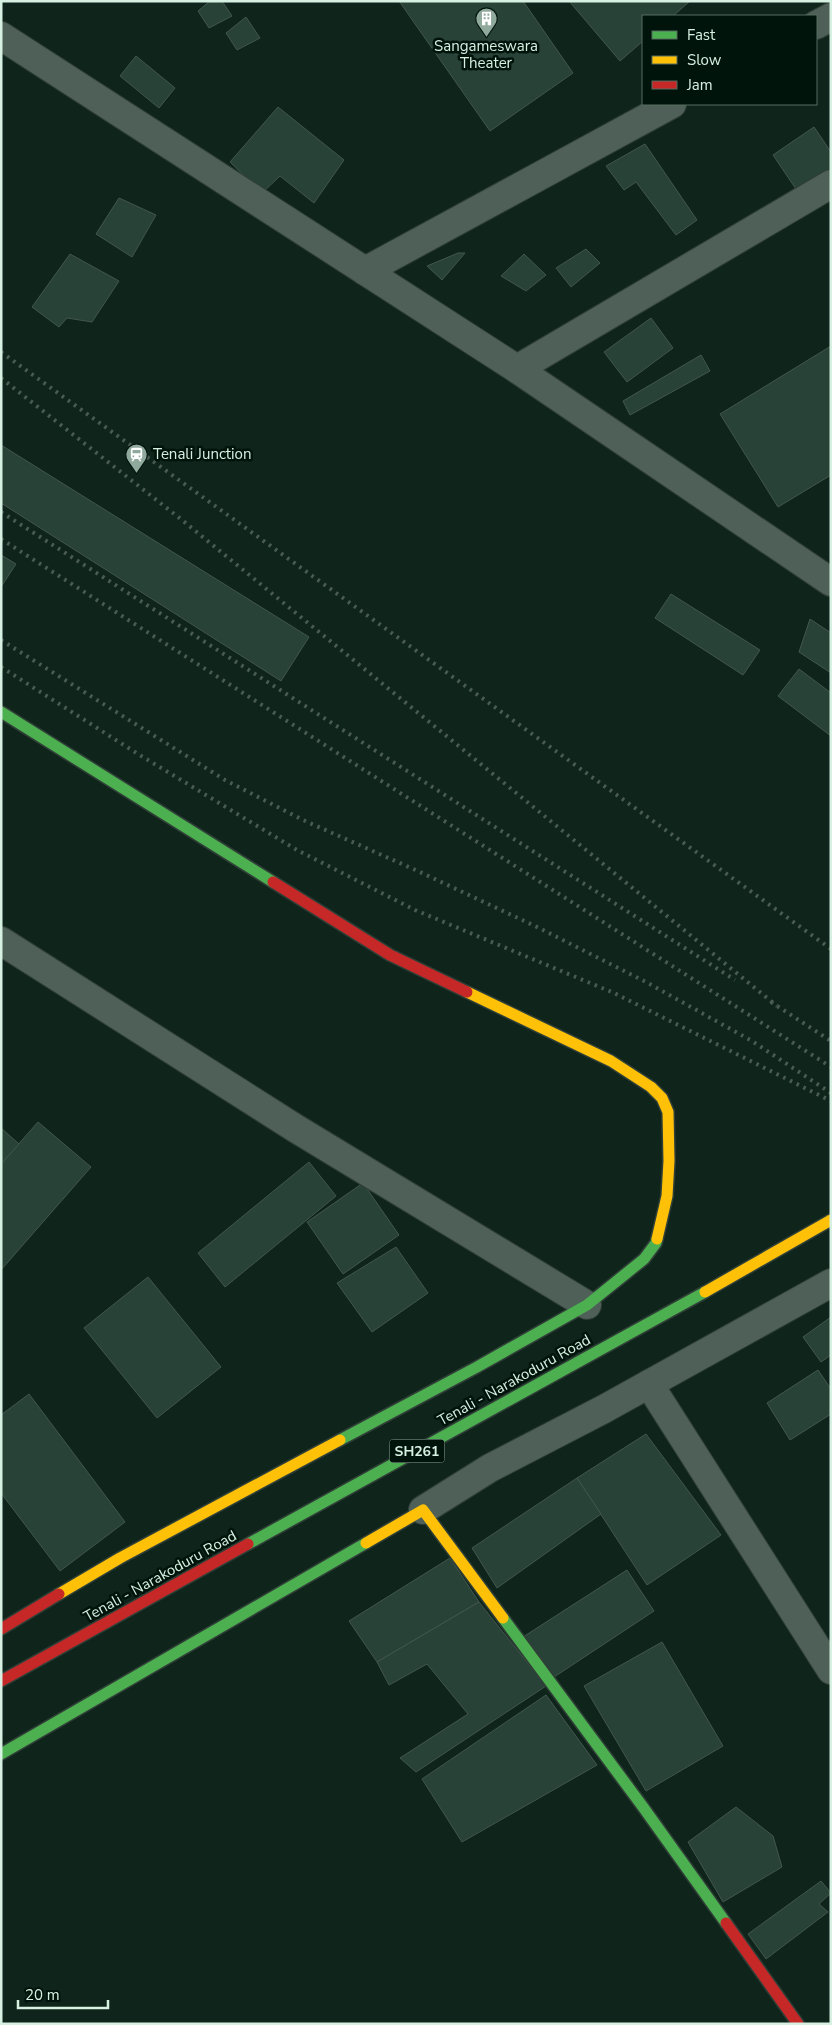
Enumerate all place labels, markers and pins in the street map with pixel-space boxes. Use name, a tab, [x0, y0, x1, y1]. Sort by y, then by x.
building icon: Sangameswara Theater	[474, 6, 498, 37]
place label: Sangameswara Theater	[434, 36, 538, 73]
station icon: Tenali Junction	[125, 442, 149, 473]
place label: Tenali Junction	[153, 444, 251, 464]

